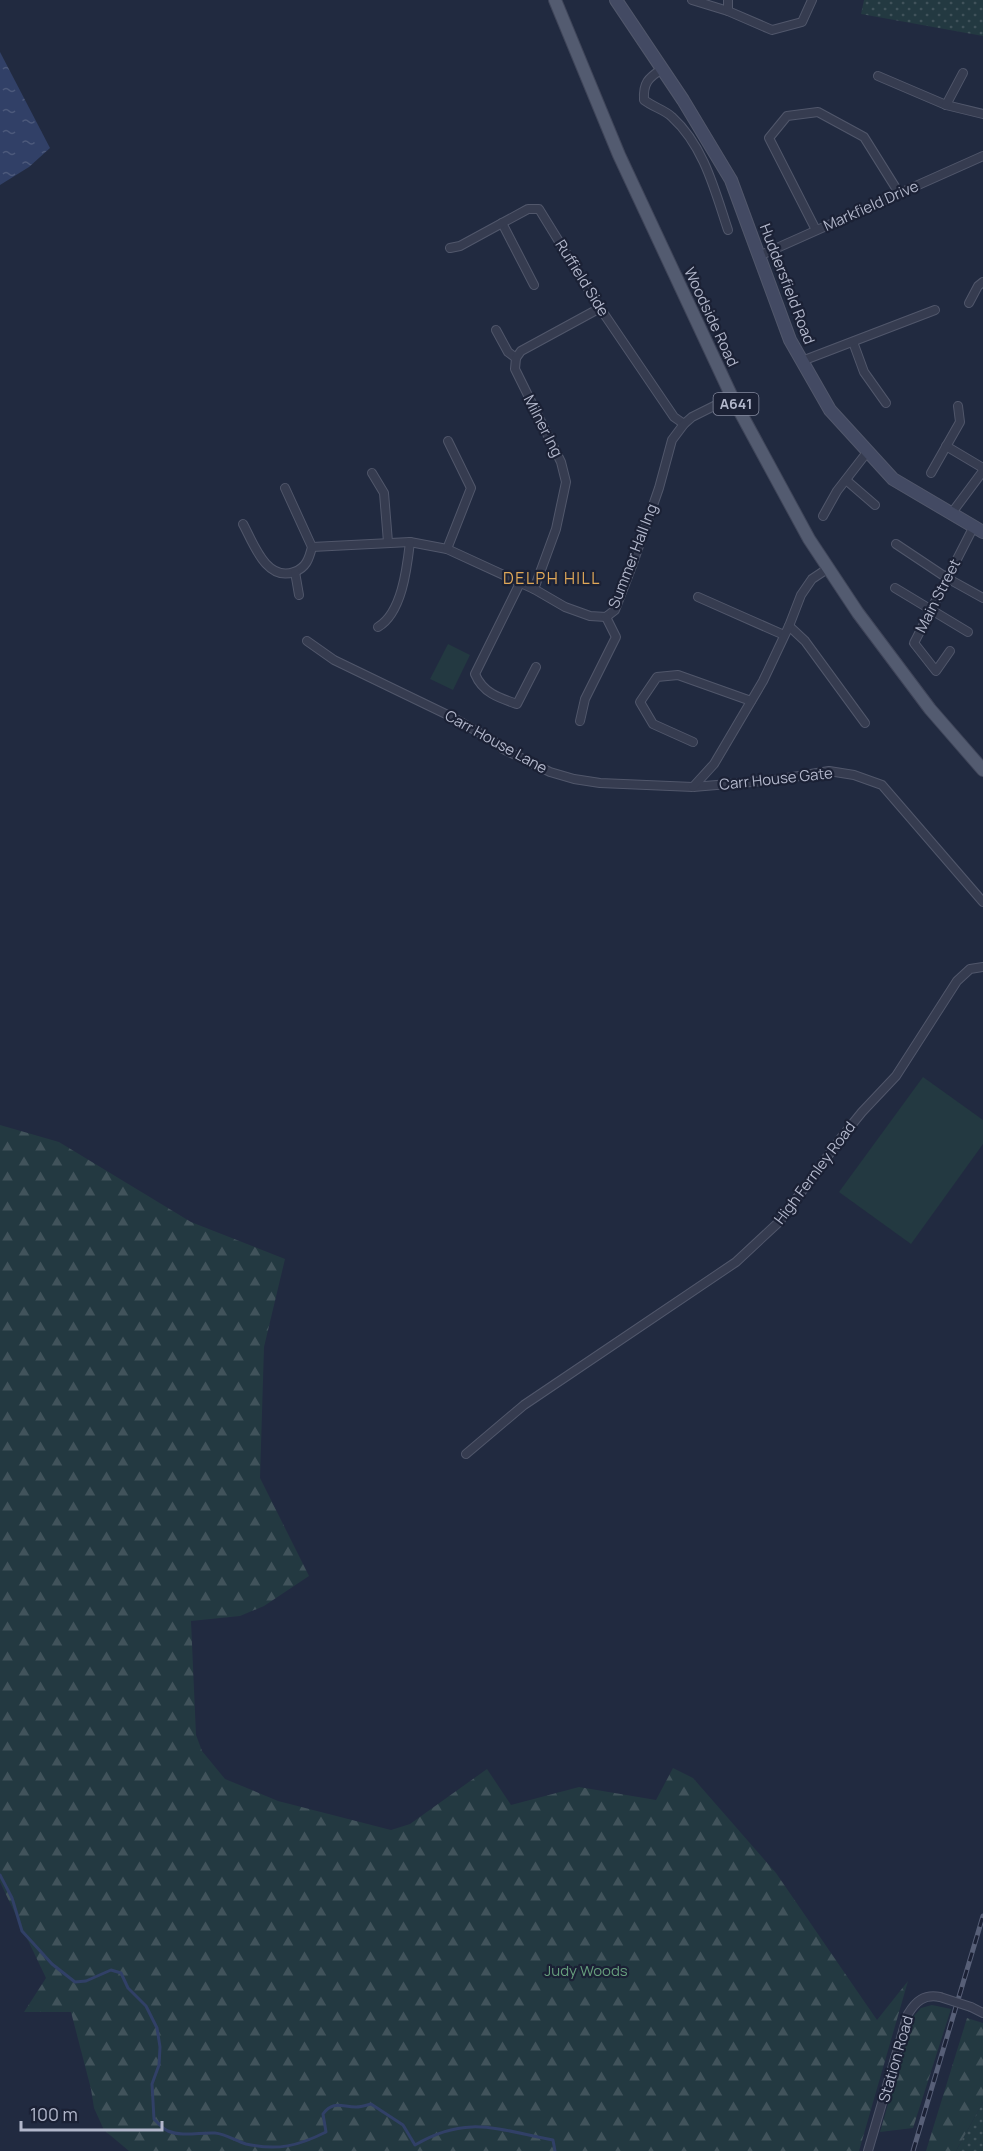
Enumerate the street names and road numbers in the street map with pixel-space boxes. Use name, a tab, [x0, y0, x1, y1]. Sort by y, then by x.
street label: Markfield Drive	[820, 175, 922, 236]
street label: Huddersfield Road	[755, 221, 820, 347]
street label: Ruffield Side	[551, 235, 614, 320]
street label: Woodside Road	[679, 264, 744, 370]
street label: Milner Ing	[519, 391, 568, 460]
road number: A641	[714, 393, 758, 415]
street label: Summer Hall Ing	[603, 500, 662, 611]
street label: Main Street	[910, 555, 965, 636]
street label: Carr House Lane	[441, 705, 551, 779]
street label: Carr House Gate	[718, 762, 834, 795]
street label: High Fernley Road	[769, 1117, 860, 1228]
street label: Station Road	[873, 2013, 918, 2105]

